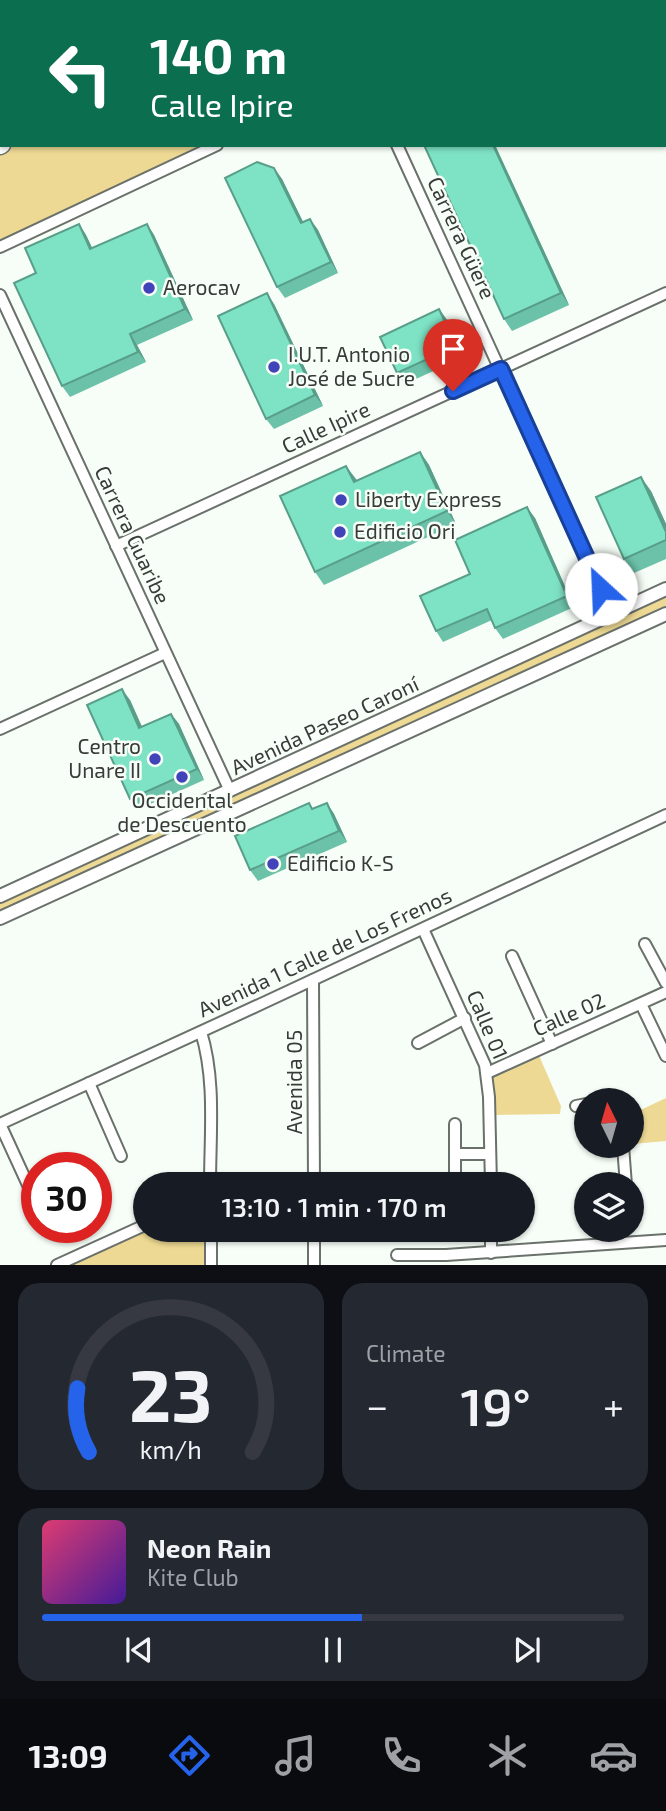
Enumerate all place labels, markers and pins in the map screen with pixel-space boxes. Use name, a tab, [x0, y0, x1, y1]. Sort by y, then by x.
place label: Aerocav	[163, 274, 240, 299]
marker: Aerocav	[141, 280, 157, 296]
pin	[423, 319, 483, 391]
place label: I.U.T. Antonio José de Sucre	[288, 341, 415, 390]
marker: I.U.T. Antonio José de Sucre	[266, 359, 282, 375]
place label: Liberty Express	[355, 486, 502, 511]
marker: Liberty Express	[333, 492, 349, 508]
place label: Edificio Ori	[354, 518, 455, 543]
marker: Edificio Ori	[332, 524, 348, 540]
place label: Centro Unare II	[68, 733, 141, 782]
marker: Centro Unare II	[147, 751, 163, 767]
marker: Occidental de Descuento	[174, 769, 190, 785]
place label: Occidental de Descuento	[117, 787, 247, 836]
place label: Edificio K-S	[287, 850, 394, 875]
marker: Edificio K-S	[265, 856, 281, 872]

